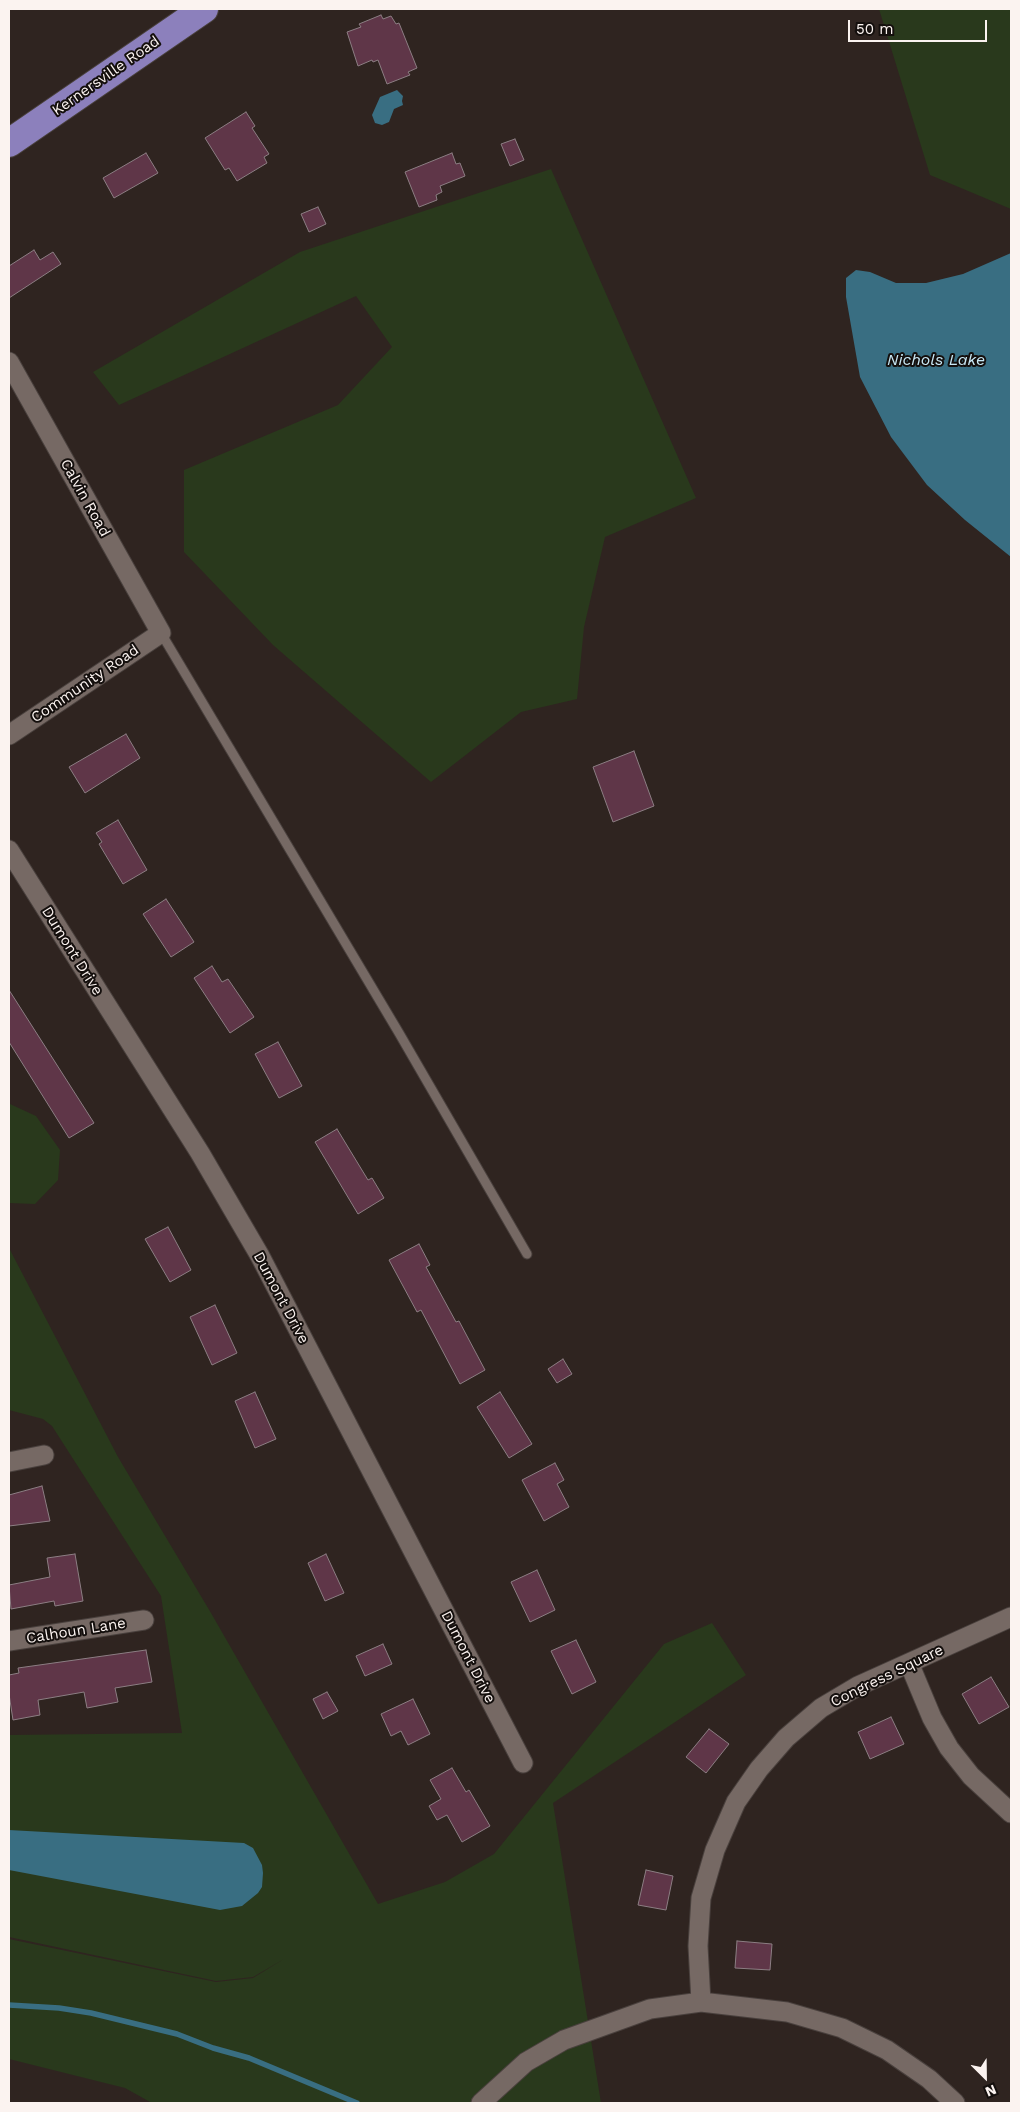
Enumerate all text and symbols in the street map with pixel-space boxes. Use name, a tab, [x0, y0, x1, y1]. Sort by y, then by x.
scale bar	[850, 10, 989, 42]
text: 50 m	[856, 20, 893, 38]
street label: Kernersville Road	[49, 32, 163, 120]
water label: Nichols Lake	[887, 350, 985, 370]
street label: Calvin Road	[56, 456, 114, 540]
street label: Community Road	[28, 641, 142, 727]
street label: Dumont Drive	[38, 903, 106, 999]
street label: Dumont Drive	[249, 1249, 313, 1347]
street label: Dumont Drive	[437, 1608, 499, 1706]
street label: Calhoun Lane	[25, 1614, 127, 1648]
street label: Congress Square	[828, 1641, 946, 1711]
north arrow	[960, 2052, 1010, 2102]
text: N	[983, 2081, 999, 2100]

